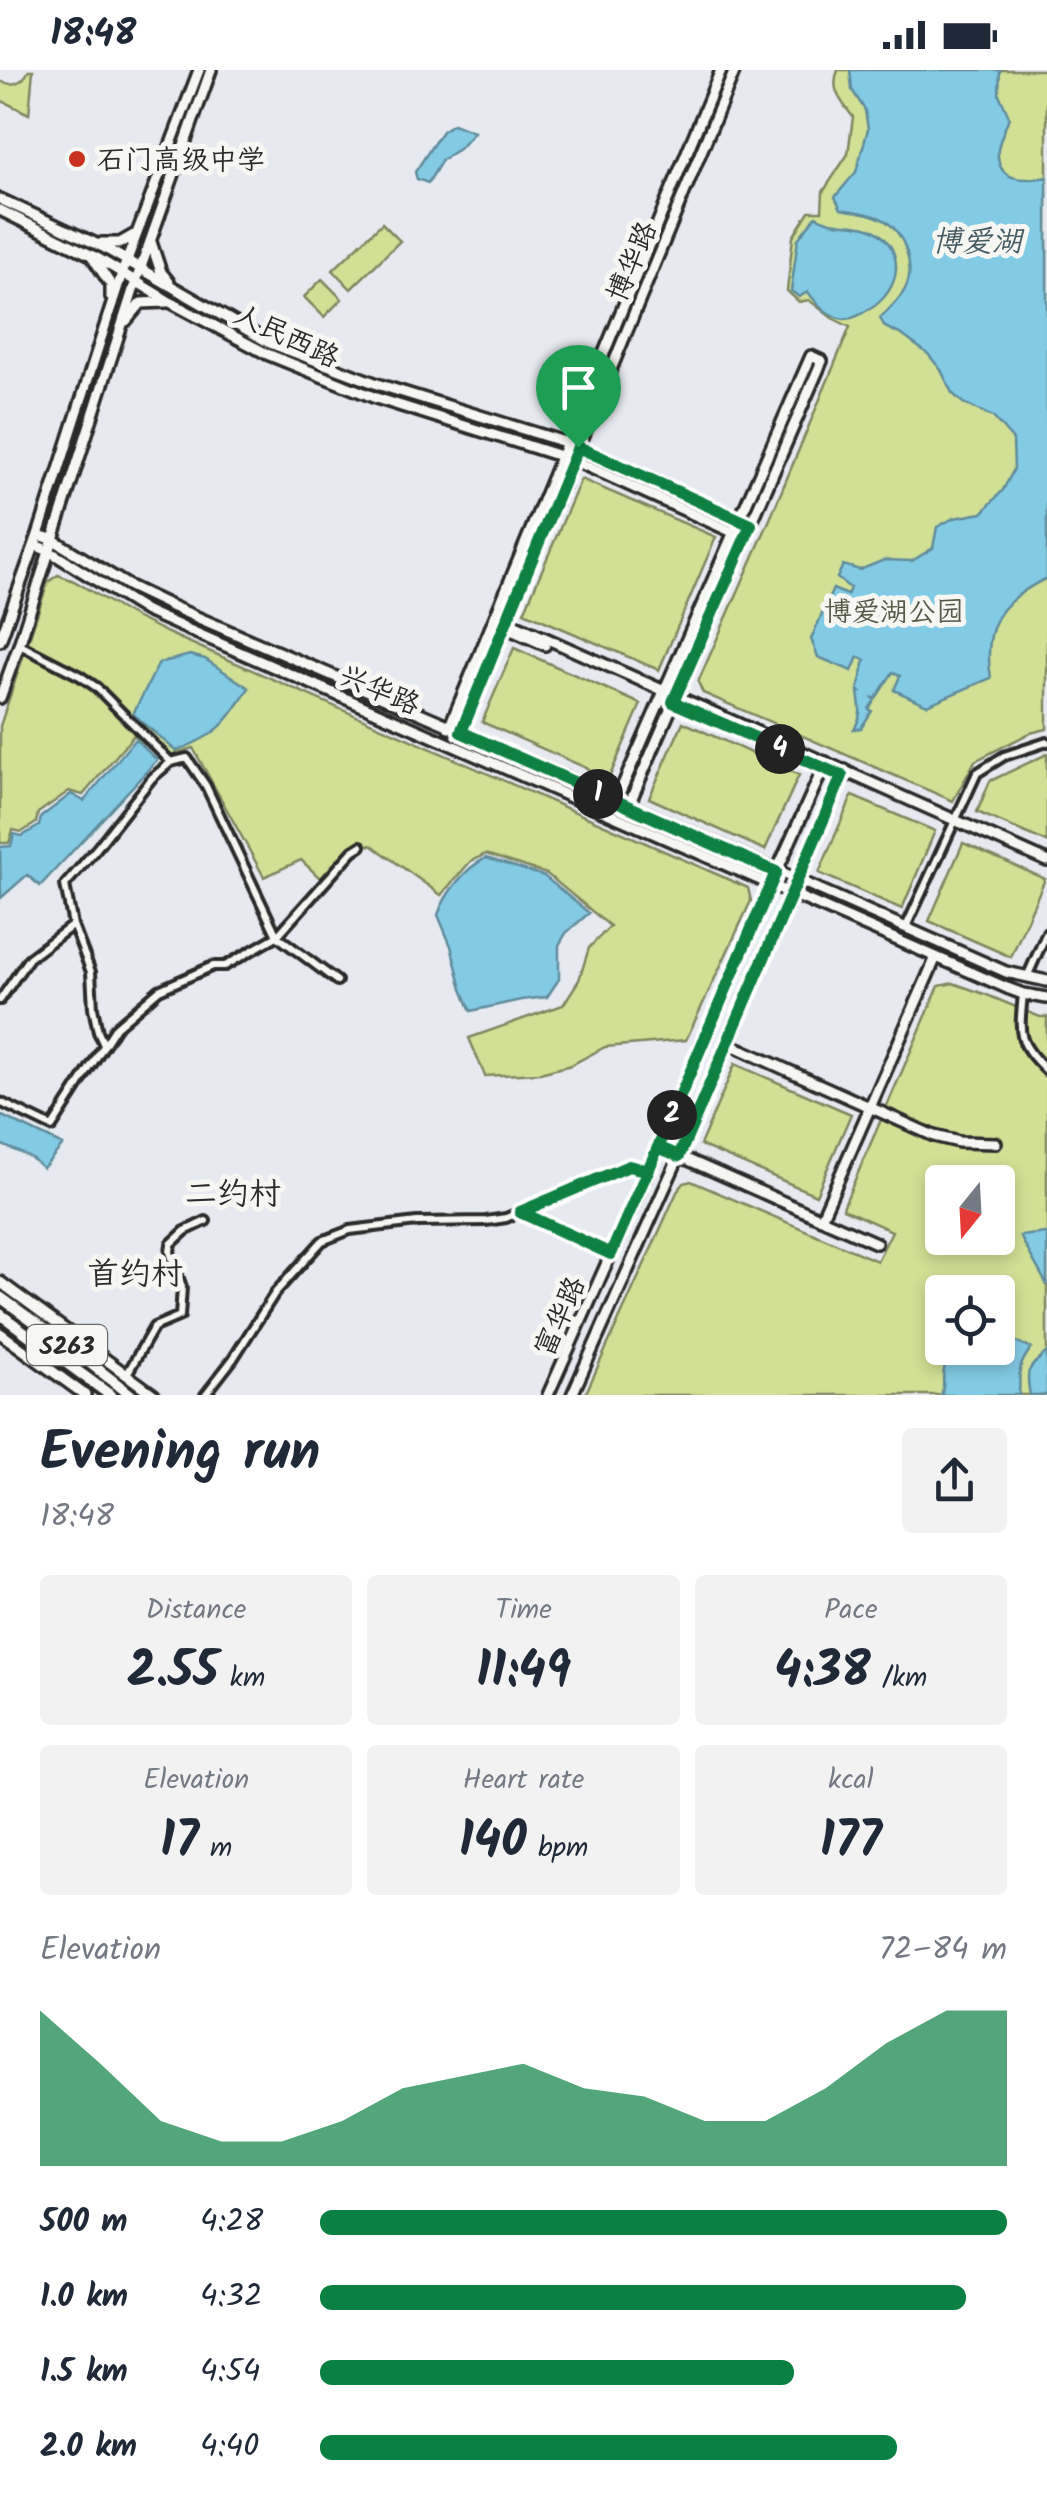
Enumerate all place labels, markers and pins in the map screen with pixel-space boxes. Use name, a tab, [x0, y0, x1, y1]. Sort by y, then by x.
place label: 石门高级中学	[97, 139, 265, 184]
marker: 石门高级中学	[66, 148, 88, 170]
pin	[536, 345, 621, 448]
pin: 4	[755, 724, 805, 774]
pin: 1	[573, 769, 623, 819]
pin: 2	[647, 1090, 697, 1140]

